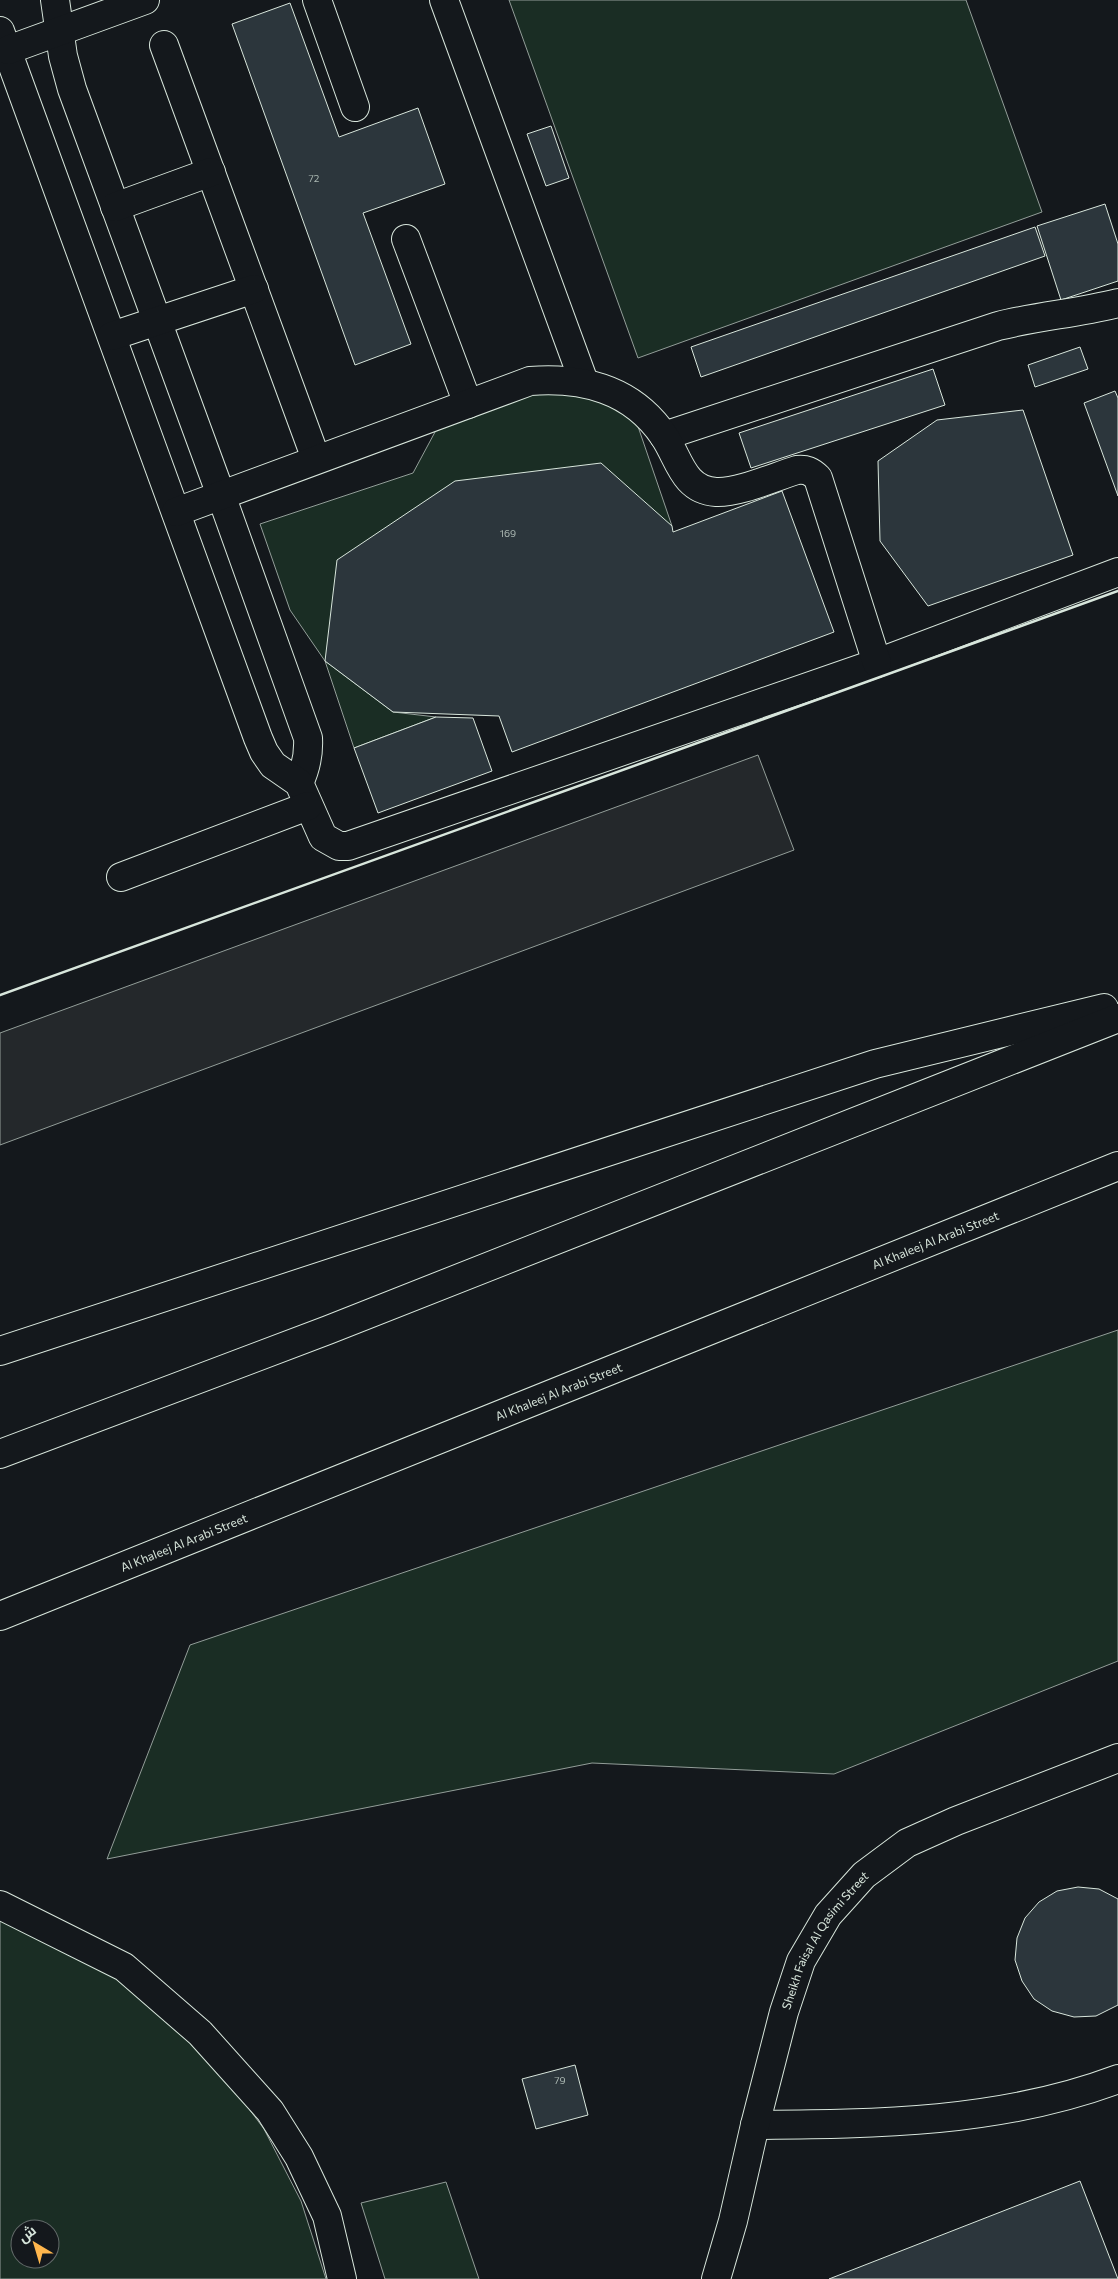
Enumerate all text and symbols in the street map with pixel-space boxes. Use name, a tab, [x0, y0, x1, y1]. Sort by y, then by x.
house number: 72	[309, 172, 320, 184]
house number: 169	[500, 527, 516, 539]
street label: Al Khaleej Al Arabi Street	[870, 1208, 1001, 1271]
street label: Al Khaleej Al Arabi Street	[493, 1359, 624, 1423]
street label: Al Khaleej Al Arabi Street	[118, 1510, 249, 1574]
street label: Sheikh Faisal Al Qasimi Street	[778, 1868, 870, 2011]
house number: 79	[554, 2074, 566, 2086]
north arrow	[10, 2219, 60, 2269]
text: ش	[14, 2221, 40, 2246]

